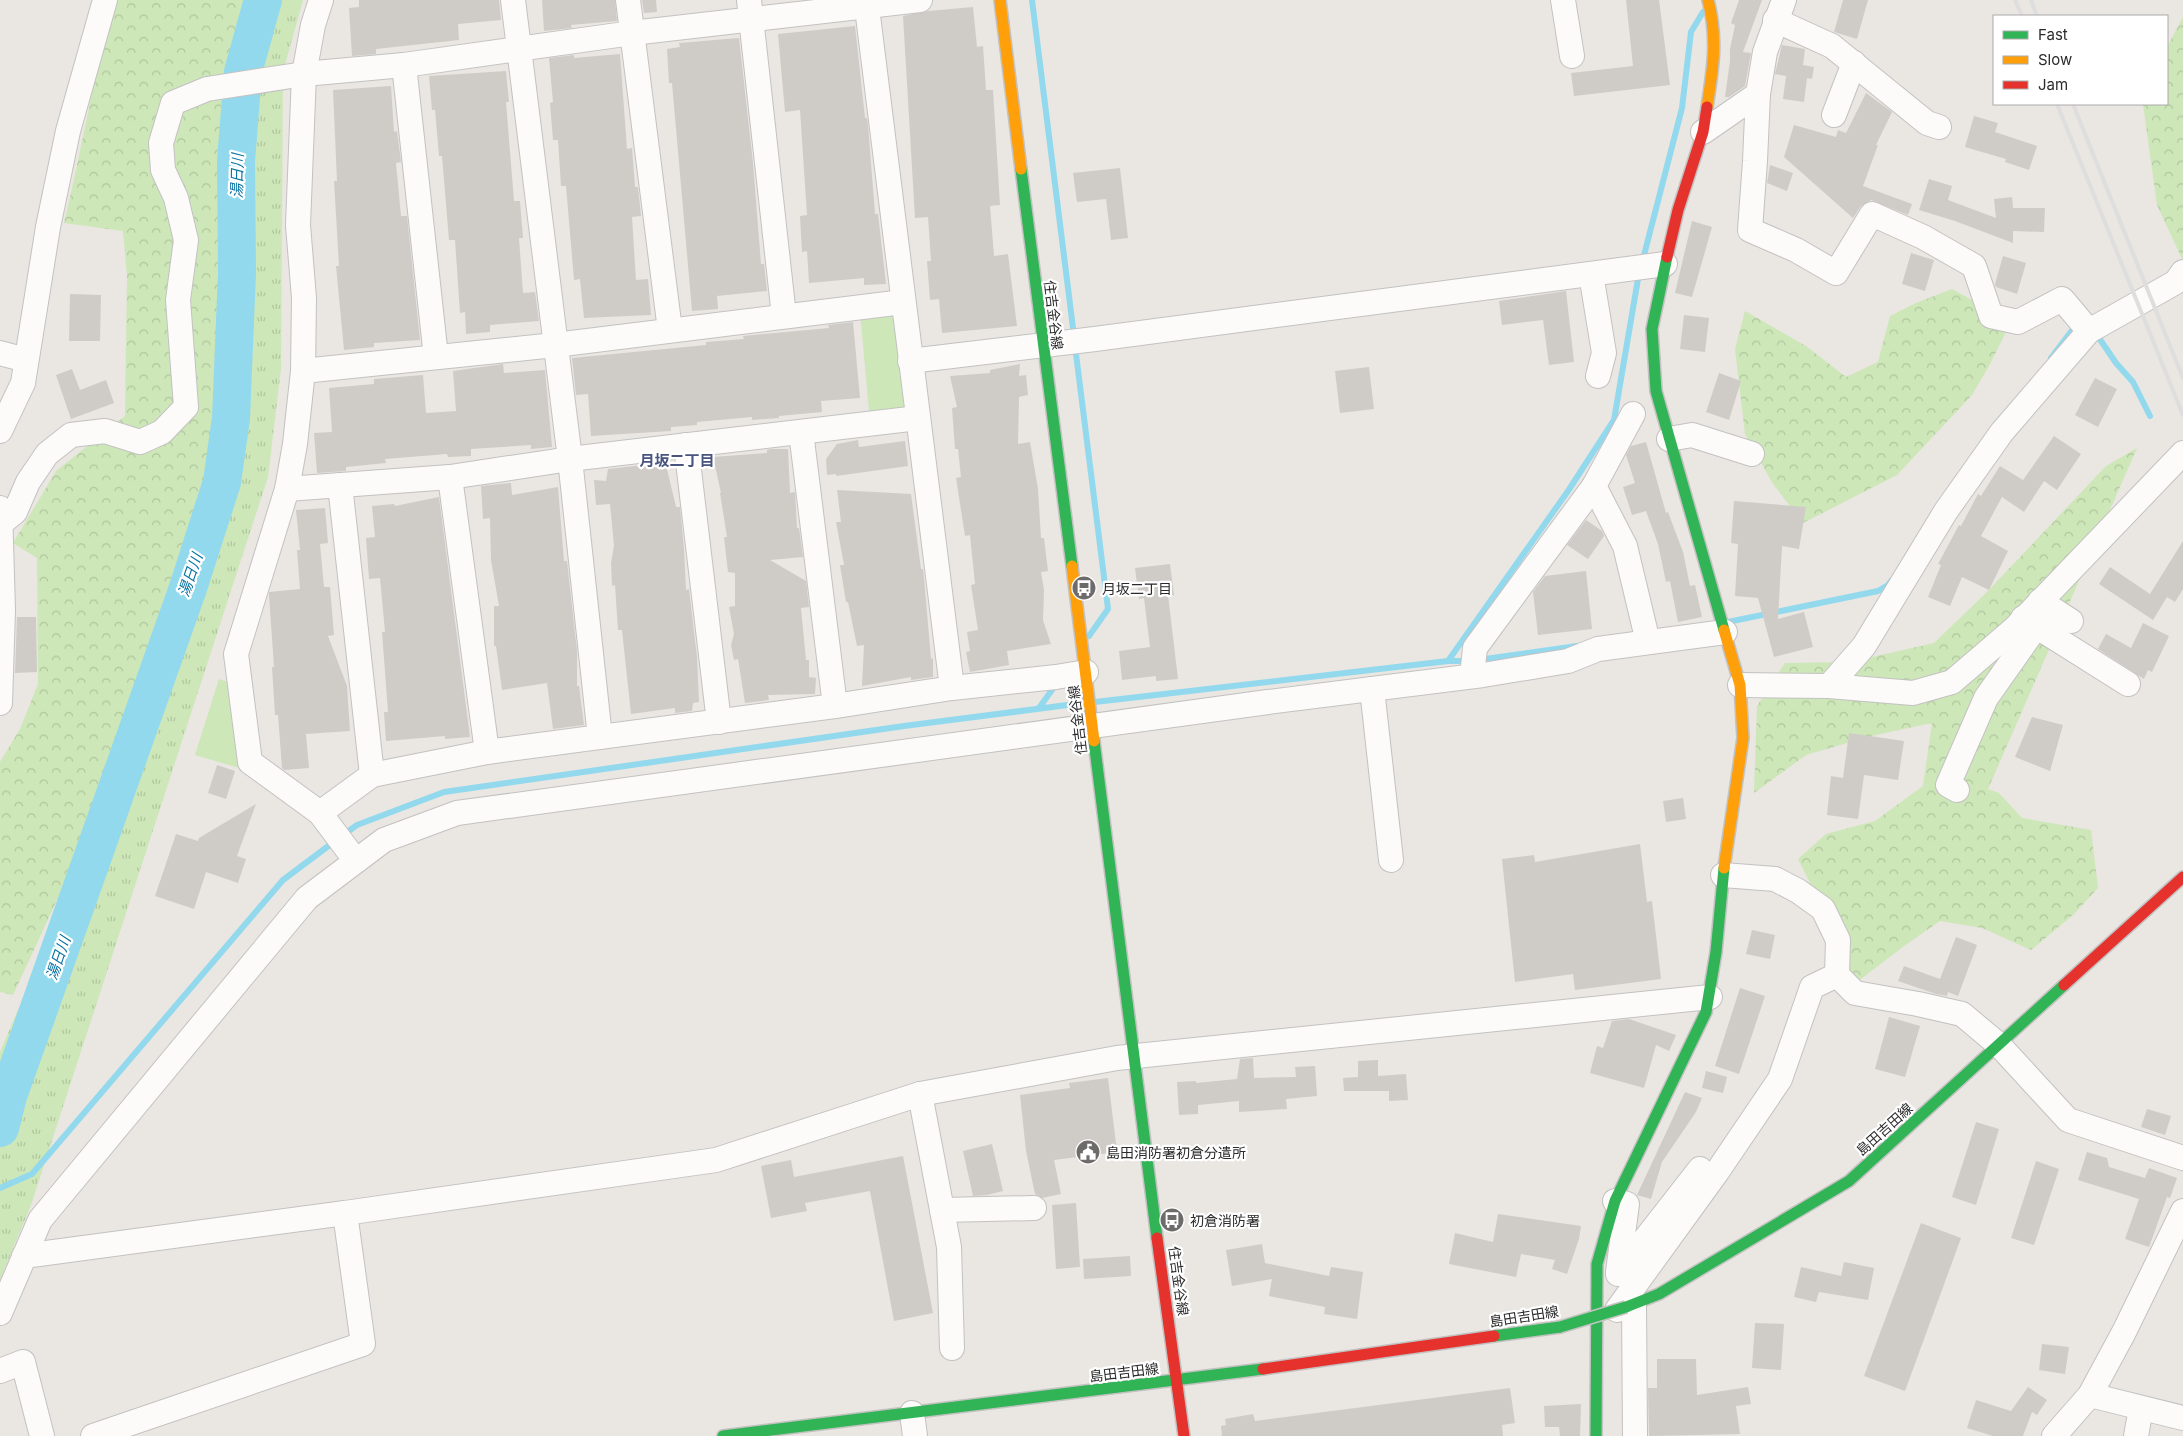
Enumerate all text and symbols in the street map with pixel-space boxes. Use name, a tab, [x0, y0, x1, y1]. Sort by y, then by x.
legend	[1993, 15, 2168, 105]
text: Fast	[2038, 25, 2068, 44]
text: Slow	[2038, 50, 2072, 69]
text: Jam	[2038, 75, 2068, 94]
water label: 湯日川	[227, 151, 247, 199]
street label: 住吉金谷線	[1041, 279, 1067, 351]
district label: 月坂二丁目	[639, 451, 715, 470]
water label: 湯日川	[174, 549, 207, 599]
bus stop icon: 月坂二丁目	[1071, 575, 1097, 601]
place label: 月坂二丁目	[1102, 580, 1172, 597]
street label: 住吉金谷線	[1064, 684, 1090, 756]
water label: 湯日川	[42, 932, 75, 982]
street label: 島田吉田線	[1852, 1099, 1916, 1159]
public building icon: 島田消防署初倉分遣所	[1075, 1139, 1101, 1165]
place label: 島田消防署初倉分遣所	[1106, 1144, 1246, 1161]
bus stop icon: 初倉消防署	[1159, 1207, 1185, 1233]
place label: 初倉消防署	[1190, 1212, 1260, 1229]
street label: 住吉金谷線	[1166, 1245, 1192, 1317]
street label: 島田吉田線	[1488, 1302, 1560, 1330]
street label: 島田吉田線	[1088, 1359, 1160, 1385]

